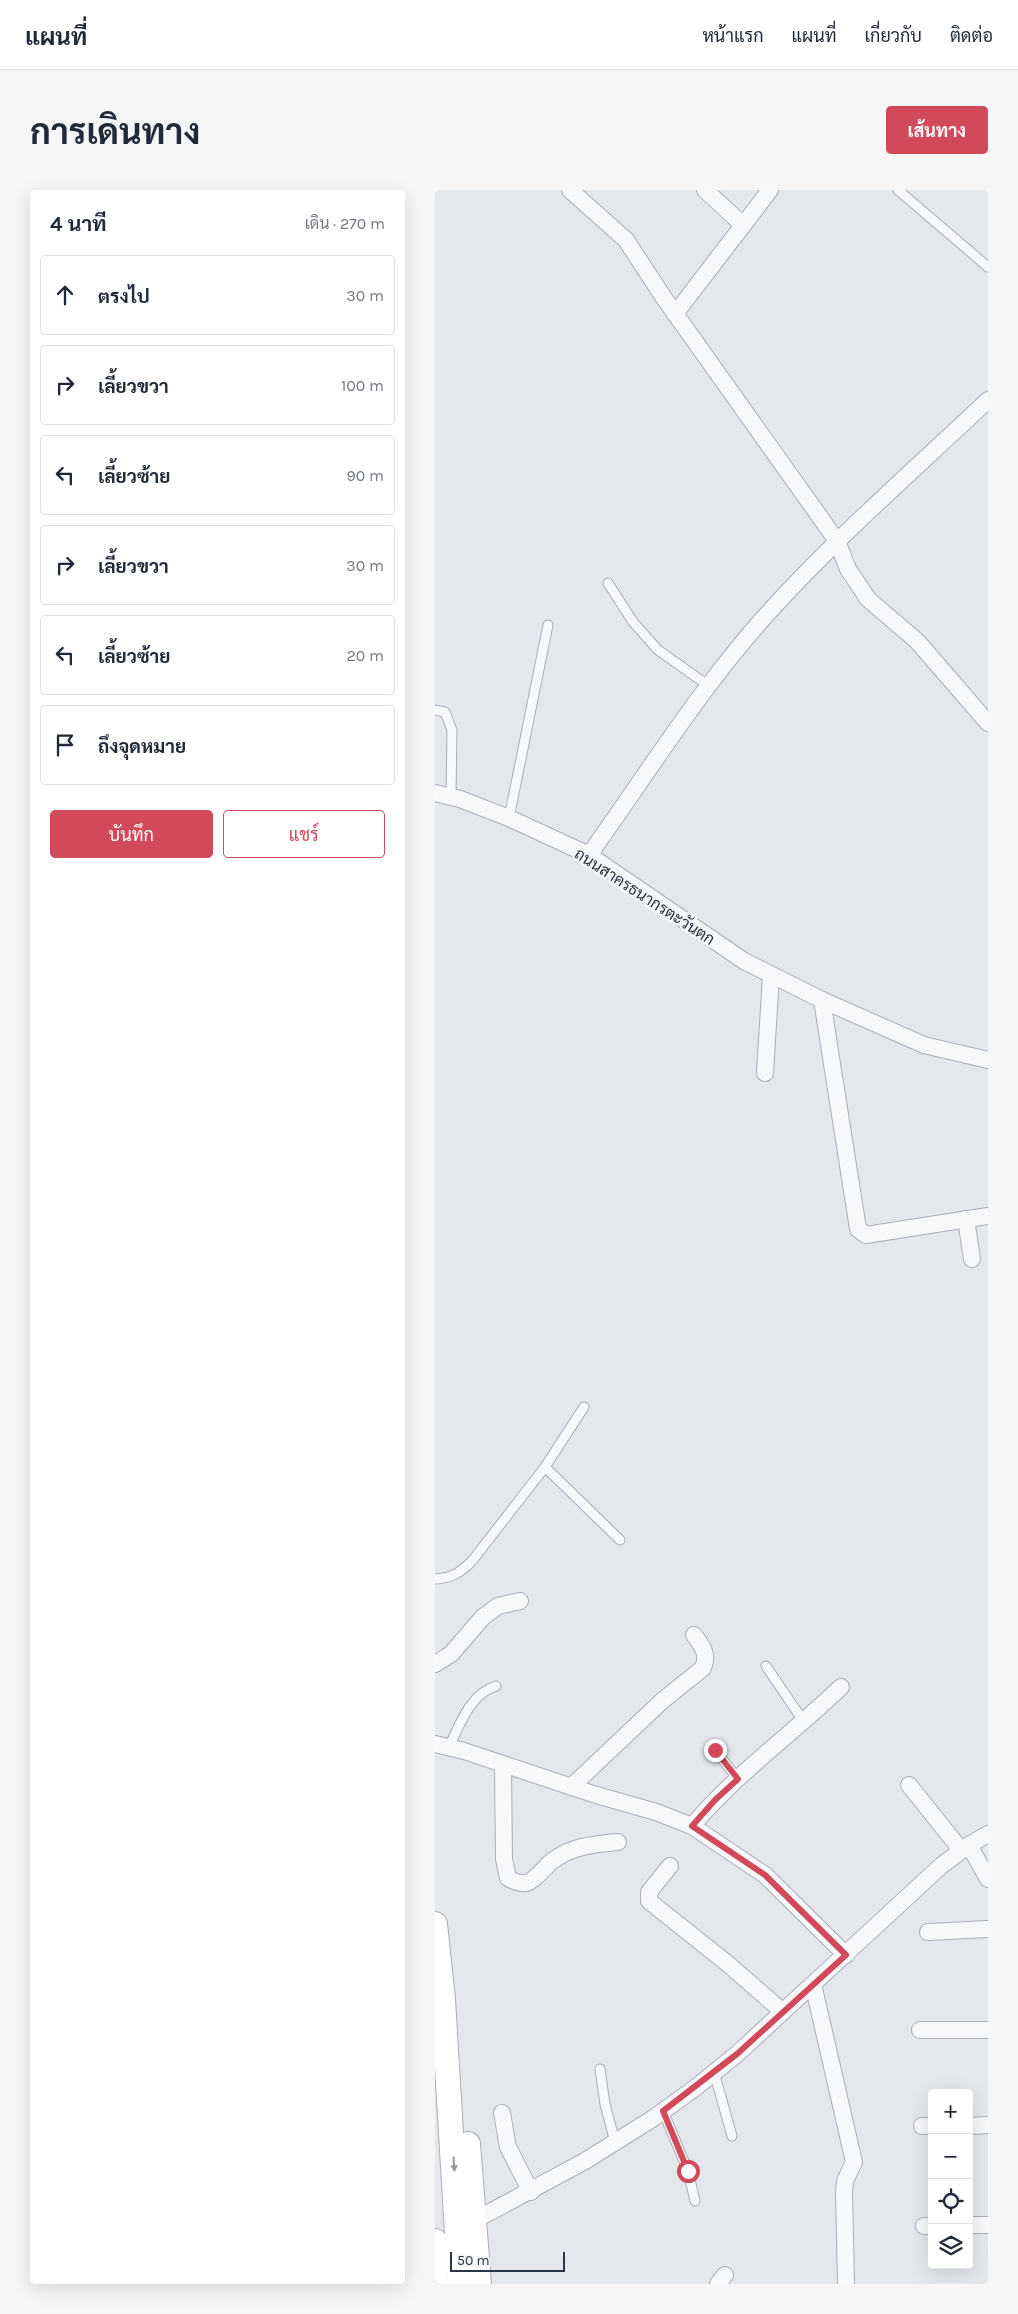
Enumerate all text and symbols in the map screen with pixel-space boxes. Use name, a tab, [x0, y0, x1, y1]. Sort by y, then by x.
text: แผนที่	[25, 23, 87, 51]
text: หน้าแรก	[702, 25, 764, 47]
text: แผนที่	[792, 25, 836, 47]
text: เกี่ยวกับ	[864, 25, 922, 47]
text: ติดต่อ	[950, 25, 993, 47]
button: เส้นทาง	[886, 106, 988, 154]
text: การเดินทาง	[30, 112, 200, 153]
text: 4 นาที	[50, 212, 106, 236]
text: เดิน · 270 m	[305, 214, 385, 233]
icon: ahead	[51, 281, 79, 309]
text: ตรงไป	[98, 286, 150, 308]
text: 30 m	[346, 286, 384, 305]
icon: right	[51, 371, 79, 399]
text: เลี้ยวขวา	[98, 376, 169, 398]
text: 100 m	[341, 376, 384, 395]
icon: left	[51, 461, 79, 489]
text: เลี้ยวซ้าย	[98, 466, 170, 488]
text: 90 m	[346, 466, 384, 485]
icon: right	[51, 551, 79, 579]
text: เลี้ยวขวา	[98, 556, 169, 578]
text: 30 m	[346, 556, 384, 575]
icon: left	[51, 641, 79, 669]
text: เลี้ยวซ้าย	[98, 646, 170, 668]
text: 20 m	[346, 646, 384, 665]
icon: arrive	[51, 731, 79, 759]
text: ถึงจุดหมาย	[98, 736, 186, 758]
button: บันทึก	[50, 810, 213, 858]
button: แชร์	[223, 810, 385, 858]
street label: ถนนสาครธนากรตะวันตก	[571, 843, 719, 949]
route end	[704, 1739, 727, 1762]
map controls	[928, 2089, 973, 2269]
button: +	[928, 2089, 973, 2134]
button: −	[928, 2134, 973, 2179]
one-way arrow	[450, 2156, 458, 2172]
route start	[677, 2160, 700, 2183]
button: locate	[928, 2179, 973, 2224]
button: layers	[928, 2224, 973, 2269]
scale bar	[450, 2249, 565, 2272]
text: 50 m	[457, 2252, 490, 2269]

